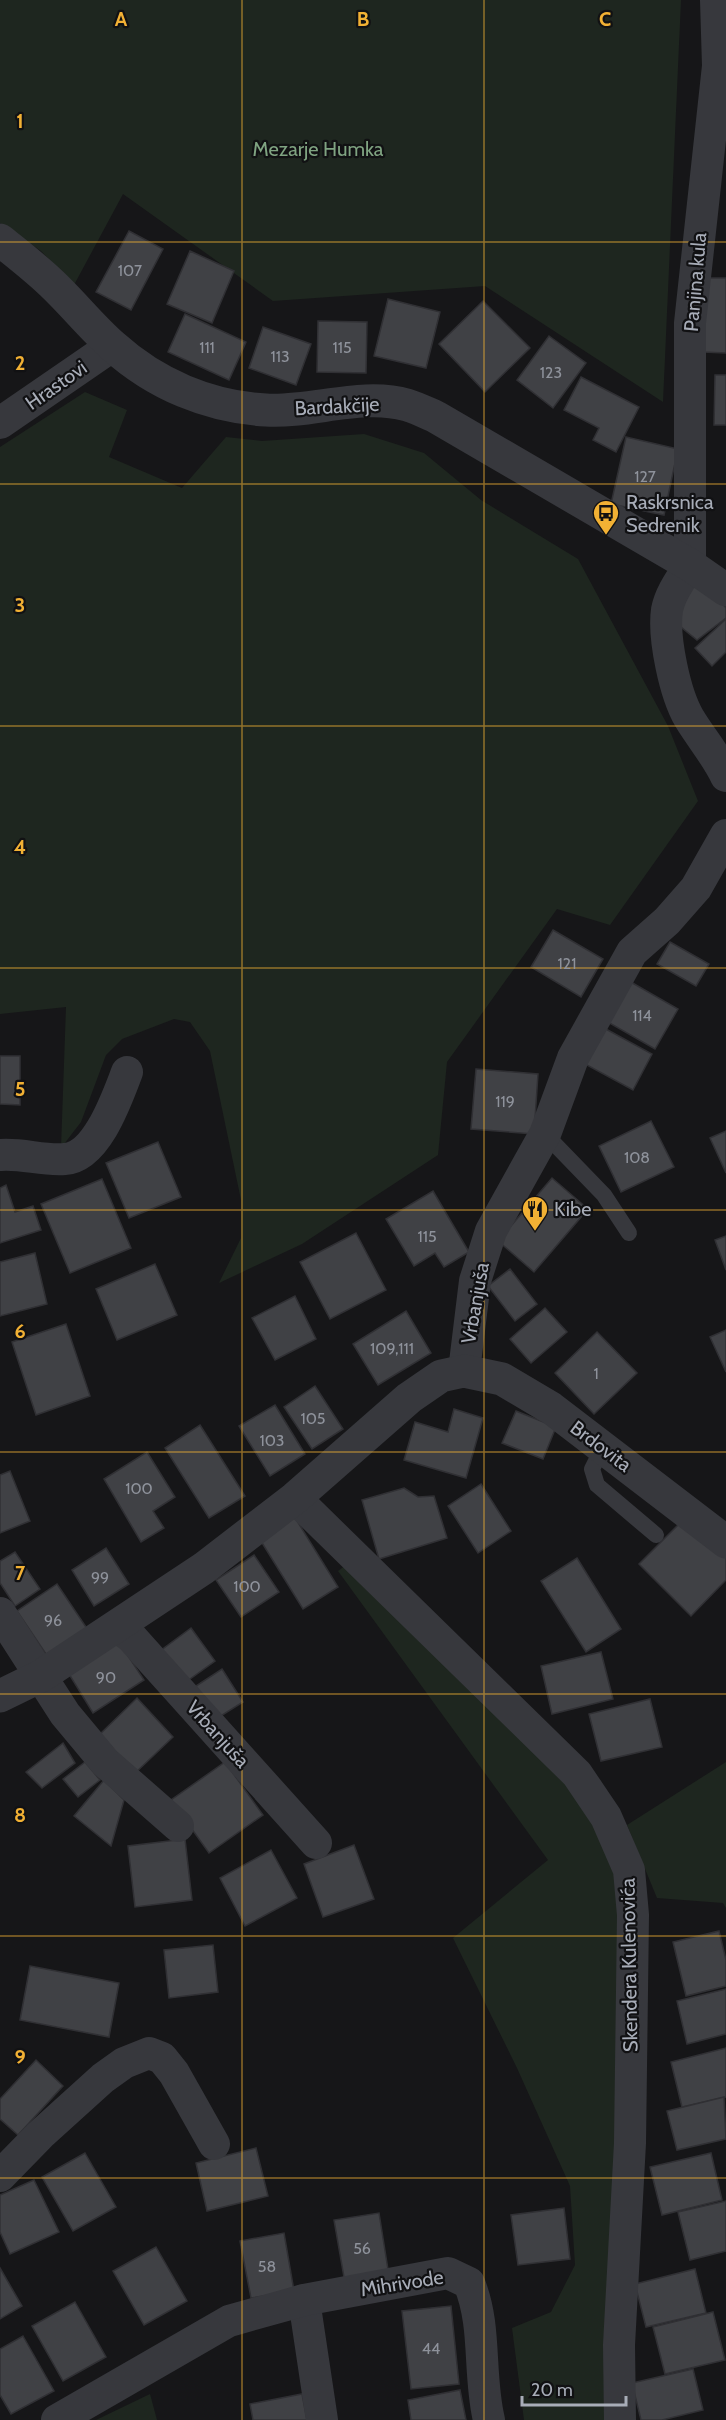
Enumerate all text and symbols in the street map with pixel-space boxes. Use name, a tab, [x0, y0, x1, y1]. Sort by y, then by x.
text: A	[115, 7, 128, 31]
text: B	[357, 7, 369, 31]
text: C	[599, 7, 611, 31]
text: 1	[16, 109, 24, 133]
park label: Mezarje Humka	[253, 137, 384, 161]
street label: Panjina kula	[679, 231, 711, 333]
house number: 107	[118, 261, 142, 280]
house number: 111	[199, 338, 215, 357]
house number: 115	[332, 338, 352, 357]
house number: 113	[270, 347, 290, 366]
text: 2	[15, 351, 25, 375]
street label: Hrastovi	[21, 355, 91, 415]
house number: 123	[540, 363, 562, 382]
street label: Bardakčije	[294, 392, 380, 420]
house number: 127	[634, 467, 656, 486]
place label: Raskrsnica Sedrenik	[626, 490, 714, 537]
bus stop icon: Raskrsnica Sedrenik	[591, 498, 621, 536]
text: 3	[15, 593, 25, 617]
text: 4	[14, 835, 26, 859]
house number: 121	[558, 954, 576, 973]
house number: 114	[632, 1006, 652, 1025]
text: 5	[15, 1077, 25, 1101]
house number: 119	[495, 1092, 515, 1111]
house number: 108	[624, 1148, 650, 1167]
restaurant icon: Kibe	[520, 1194, 550, 1232]
place label: Kibe	[554, 1197, 591, 1221]
house number: 115	[417, 1227, 437, 1246]
street label: Vrbanjuša	[456, 1260, 494, 1346]
text: 6	[14, 1319, 26, 1343]
house number: 109,111	[370, 1339, 414, 1358]
house number: 1	[593, 1364, 599, 1383]
house number: 105	[300, 1409, 326, 1428]
street label: Brdovita	[566, 1415, 637, 1477]
house number: 103	[259, 1431, 285, 1450]
house number: 100	[125, 1479, 153, 1498]
text: 7	[15, 1561, 26, 1585]
house number: 99	[91, 1568, 109, 1587]
house number: 100	[233, 1577, 261, 1596]
house number: 96	[44, 1611, 62, 1630]
house number: 90	[96, 1668, 116, 1687]
street label: Vrbanjuša	[182, 1695, 255, 1773]
text: 8	[14, 1803, 26, 1827]
street label: Skendera Kulenovića	[615, 1877, 643, 2052]
text: 9	[14, 2045, 26, 2069]
house number: 56	[353, 2239, 371, 2258]
house number: 58	[258, 2257, 276, 2276]
street label: Mihrivode	[359, 2265, 445, 2301]
house number: 44	[422, 2339, 440, 2358]
scale bar	[522, 2369, 626, 2407]
text: 20 m	[531, 2379, 573, 2401]

